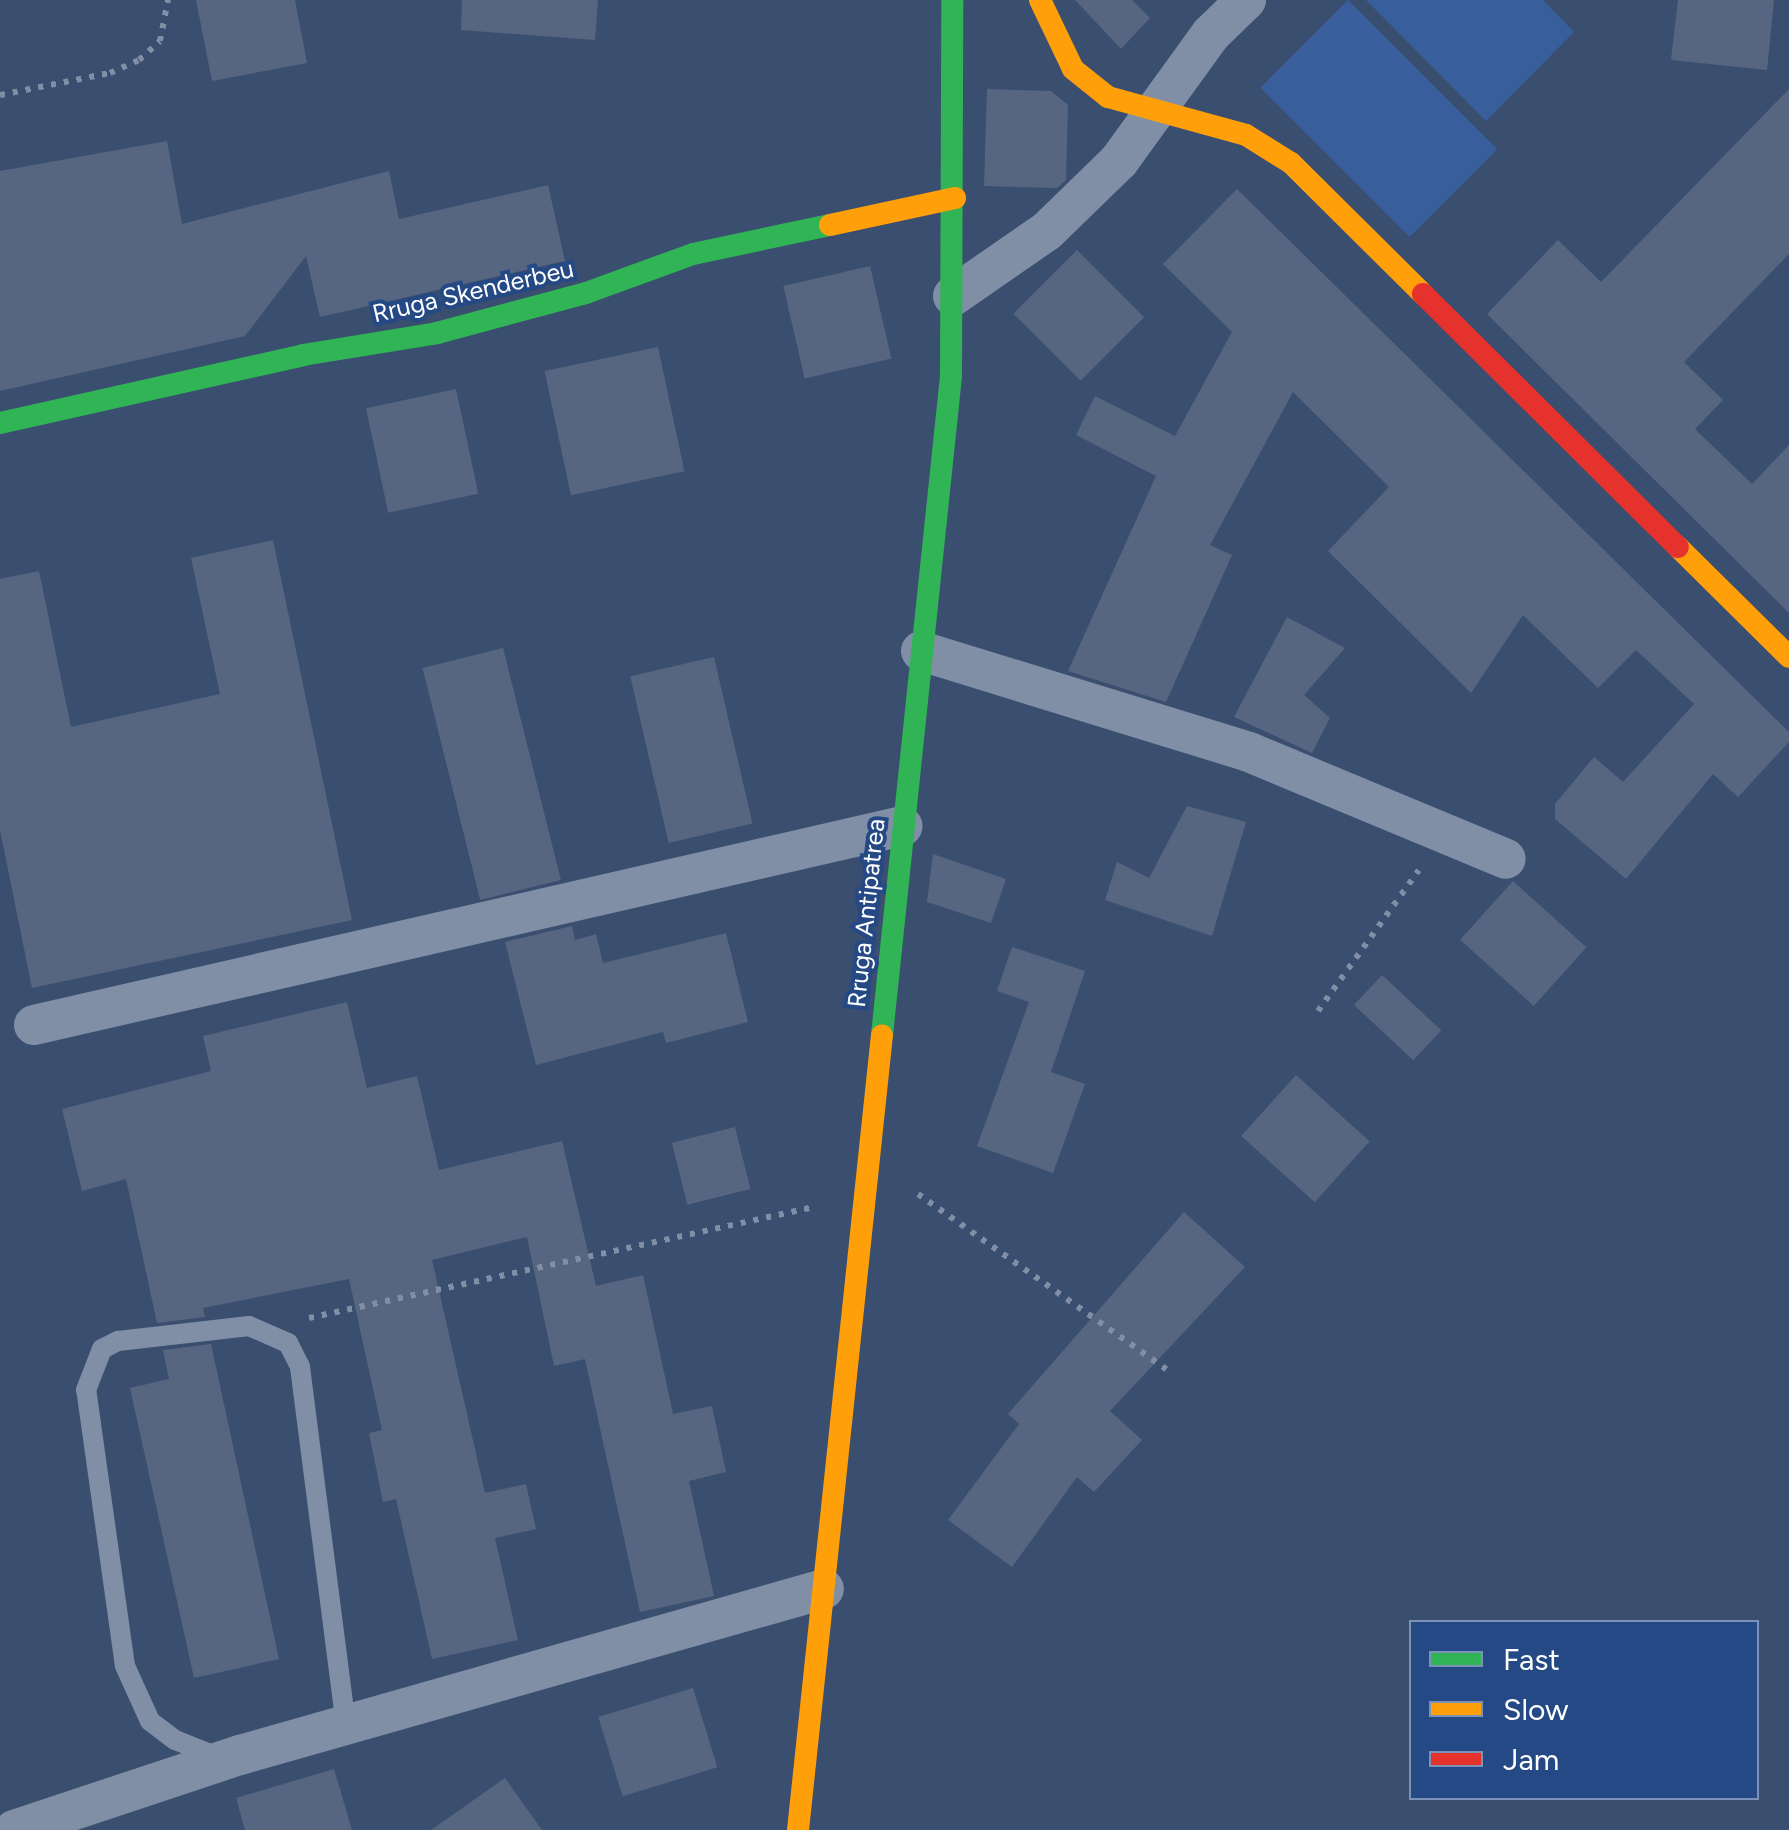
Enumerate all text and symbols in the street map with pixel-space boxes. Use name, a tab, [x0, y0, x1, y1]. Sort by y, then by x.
street label: Rruga Skenderbeu	[370, 253, 576, 329]
street label: Rruga Antipatrea	[841, 817, 891, 1009]
legend	[1409, 1620, 1759, 1800]
text: Fast	[1503, 1641, 1560, 1678]
text: Slow	[1503, 1691, 1569, 1728]
text: Jam	[1503, 1741, 1559, 1778]

